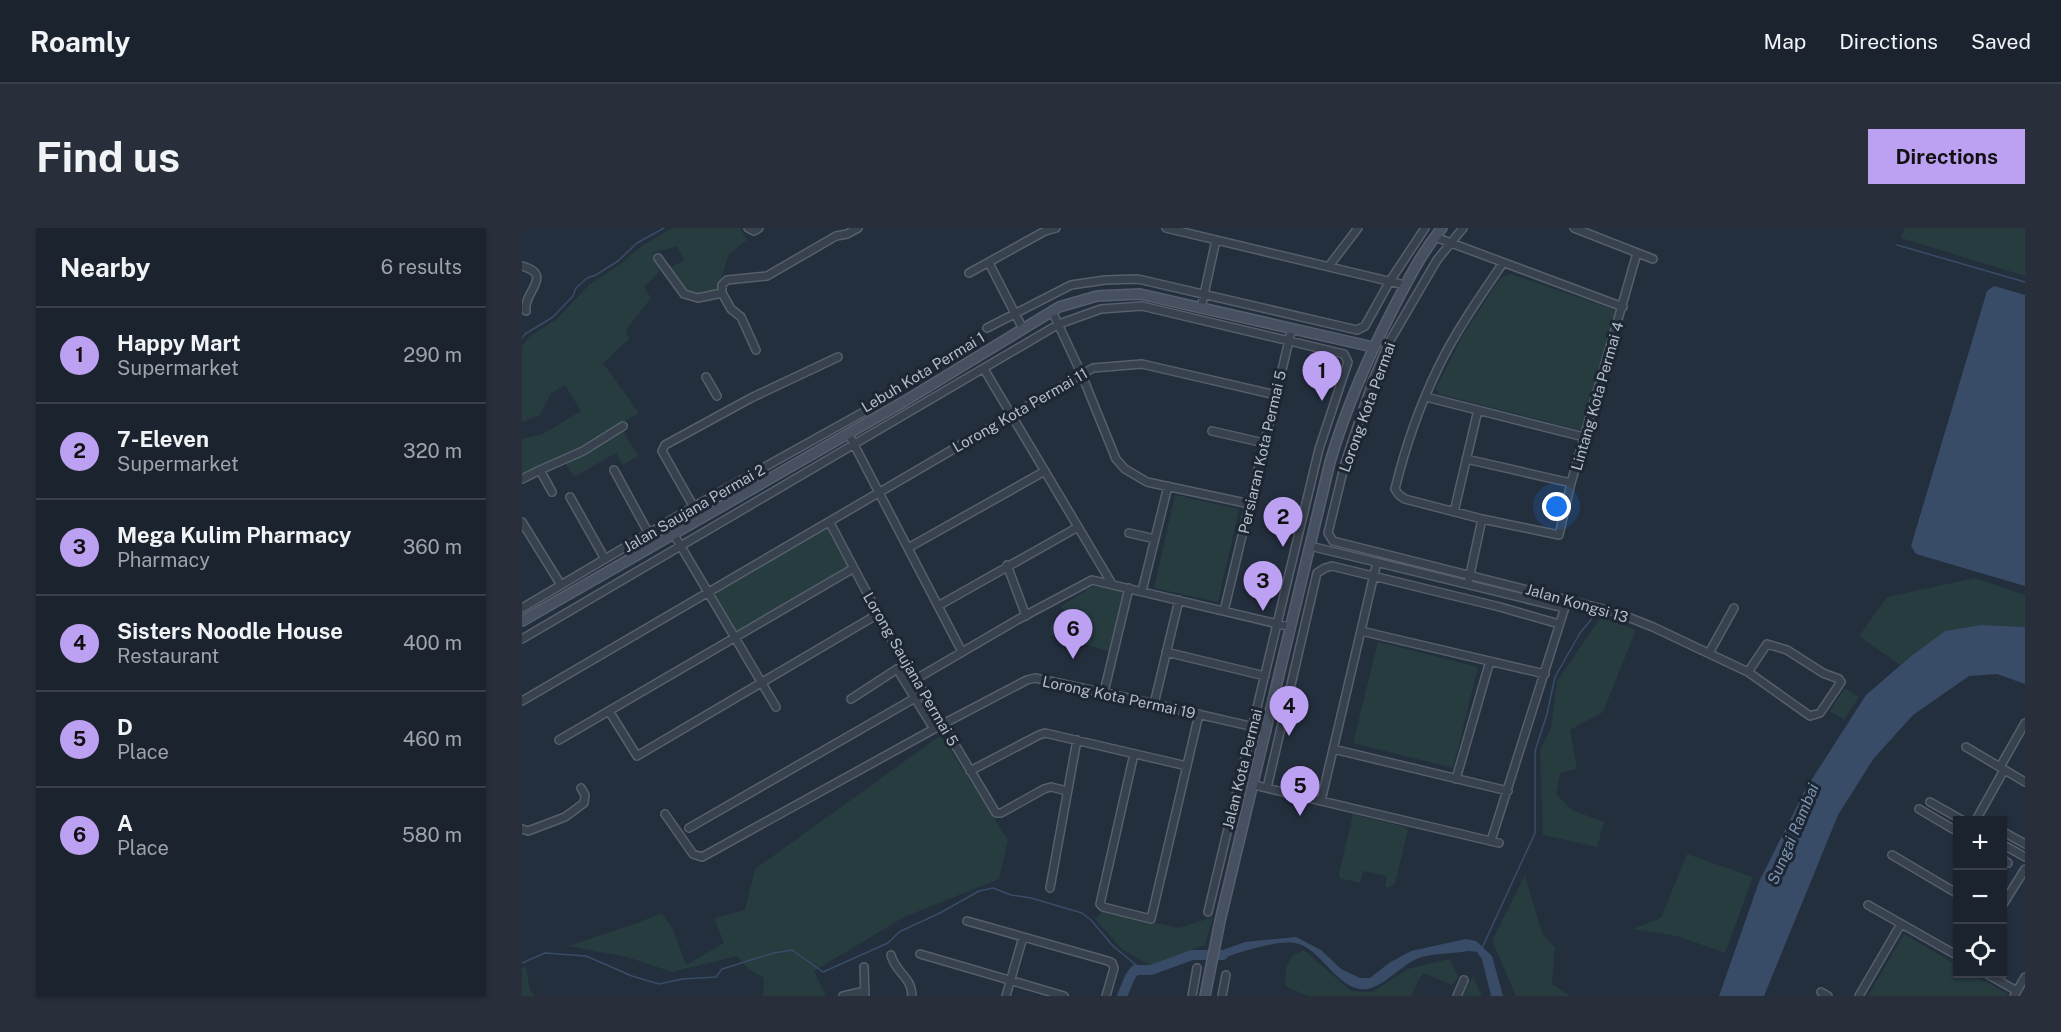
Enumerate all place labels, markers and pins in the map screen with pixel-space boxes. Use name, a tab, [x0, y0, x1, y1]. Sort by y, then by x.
pin: 1	[1302, 352, 1342, 401]
pin: 2	[1264, 498, 1302, 547]
pin: 3	[1244, 562, 1282, 611]
pin: 6	[1054, 610, 1092, 659]
pin: 4	[1270, 686, 1308, 736]
pin: 5	[1280, 766, 1320, 816]

